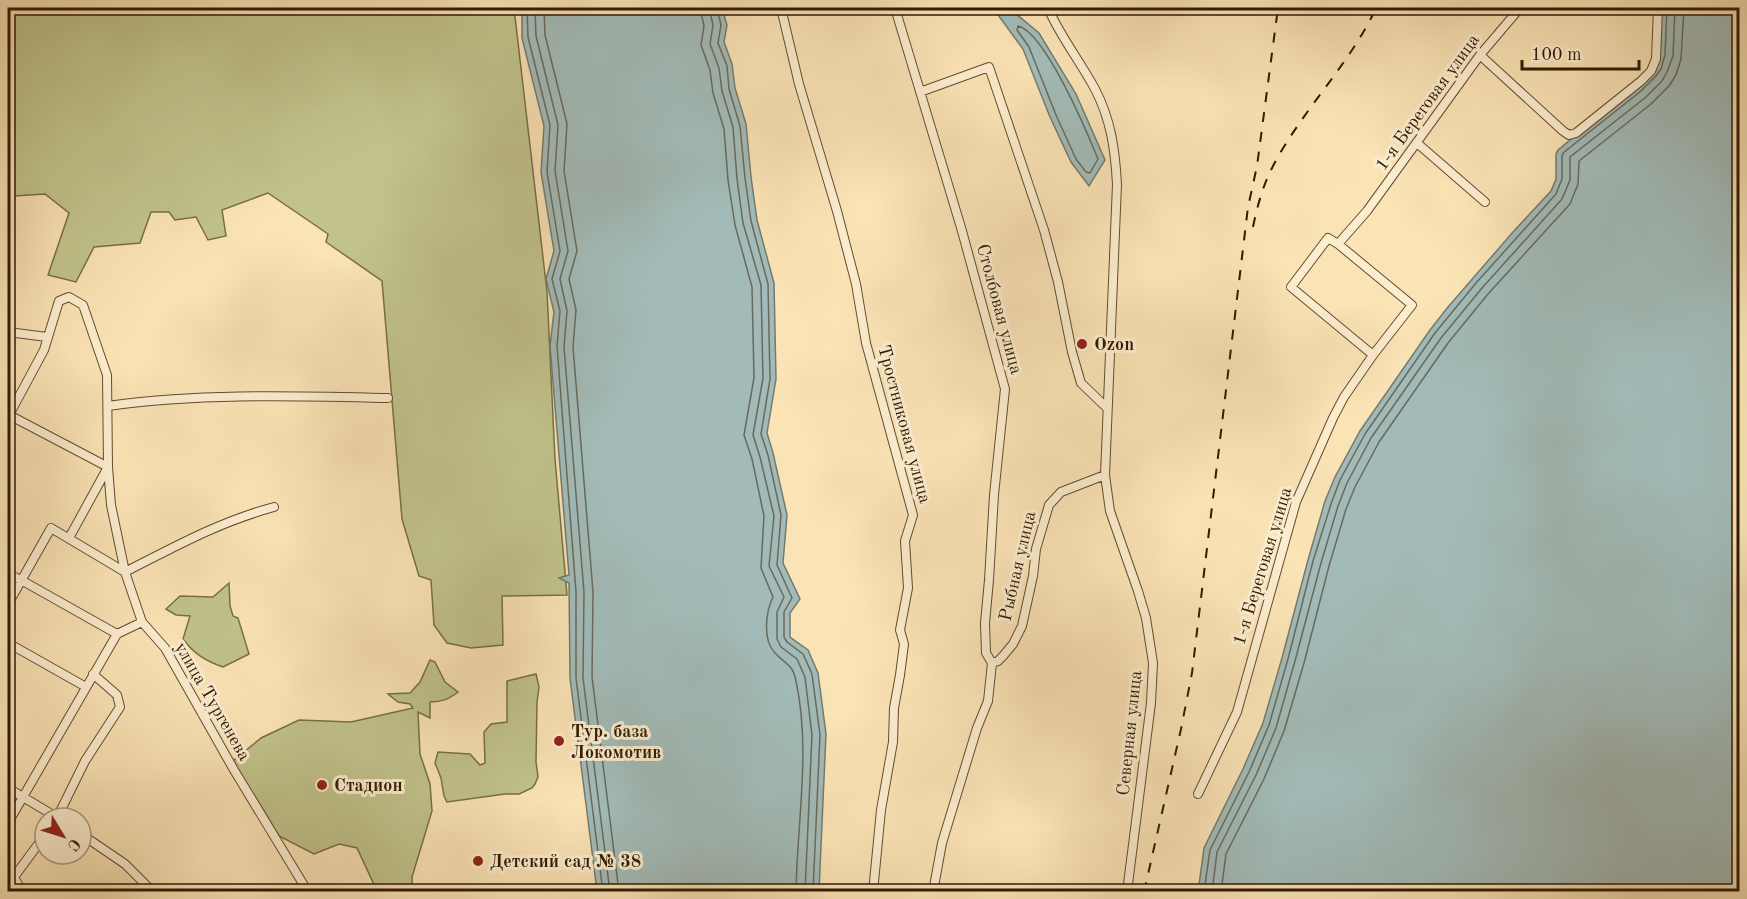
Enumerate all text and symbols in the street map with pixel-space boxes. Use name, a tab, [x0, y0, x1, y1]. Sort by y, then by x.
street label: 1-я Береговая улица	[1372, 31, 1483, 174]
scale bar	[1522, 33, 1639, 71]
text: 100 m	[1531, 46, 1582, 64]
street label: Столбовая улица	[973, 242, 1025, 377]
place label: Ozon	[1094, 336, 1134, 354]
marker: Ozon	[1075, 337, 1089, 351]
street label: Тростниковая улица	[874, 343, 934, 505]
street label: 1-я Береговая улица	[1230, 485, 1296, 647]
street label: Рыбная улица	[997, 509, 1039, 623]
street label: улица Тургенева	[171, 639, 253, 764]
street label: Северная улица	[1114, 670, 1146, 797]
place label: Тур. база Локомотив	[571, 723, 661, 762]
marker: Тур. база Локомотив	[552, 734, 566, 748]
place label: Стадион	[334, 777, 403, 795]
marker: Стадион	[315, 778, 329, 792]
north arrow	[33, 806, 93, 866]
text: С	[64, 835, 83, 853]
place label: Детский сад № 38	[490, 853, 641, 871]
marker: Детский сад № 38	[471, 854, 485, 868]

